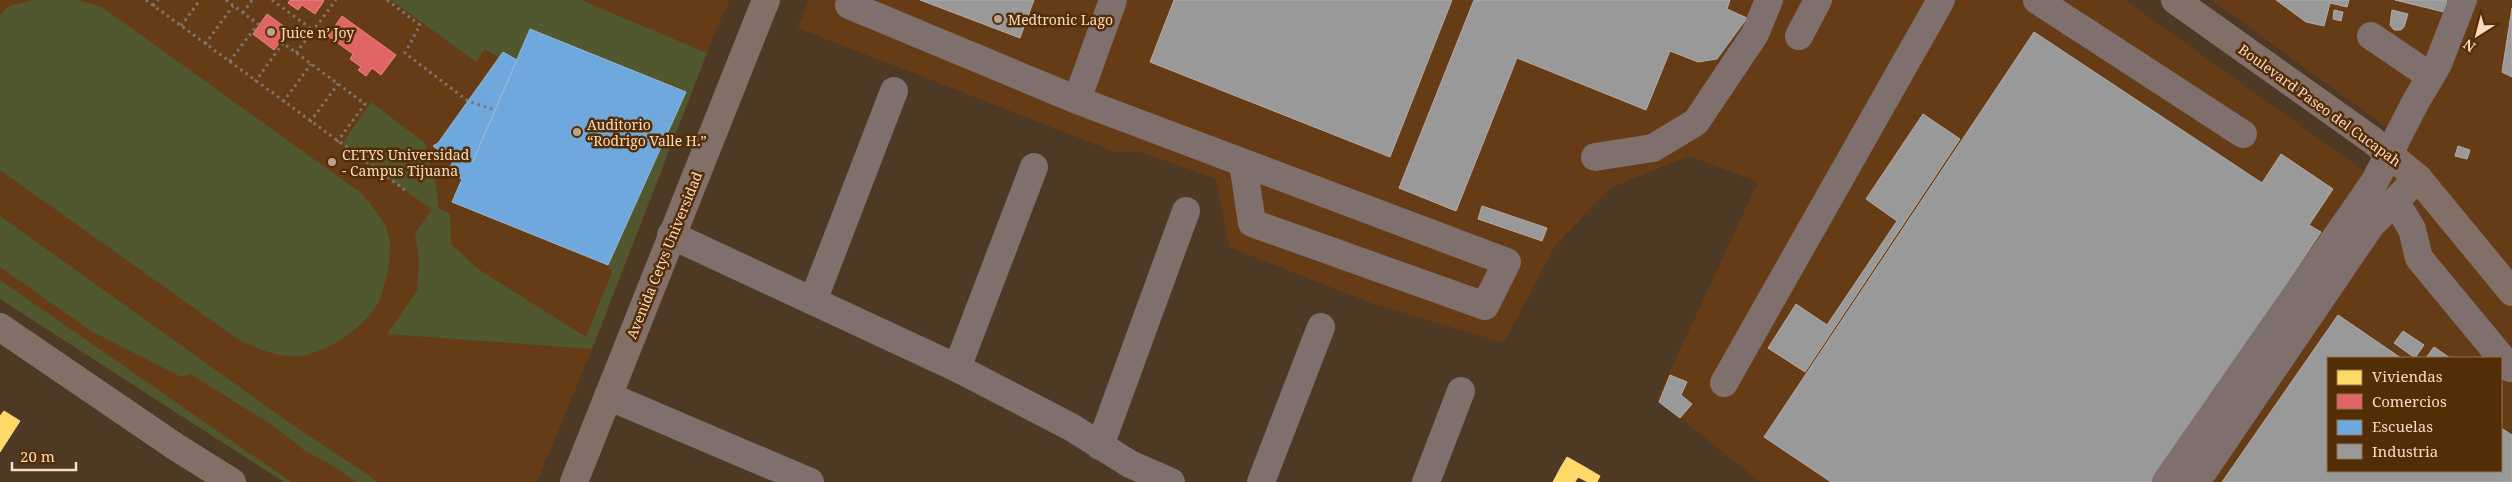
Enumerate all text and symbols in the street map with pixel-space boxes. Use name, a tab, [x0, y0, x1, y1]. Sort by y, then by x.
place label: Medtronic Lago	[1008, 10, 1113, 29]
north arrow	[2452, 10, 2502, 60]
marker: Medtronic Lago	[992, 13, 1004, 25]
place label: Juice n’ Joy	[280, 23, 354, 42]
marker: Juice n’ Joy	[265, 26, 277, 38]
text: N	[2459, 35, 2479, 57]
street label: Boulevard Paseo del Cucapah	[2235, 40, 2405, 170]
place label: Auditorio “Rodrigo Valle H.”	[587, 115, 707, 150]
marker: Auditorio “Rodrigo Valle H.”	[571, 126, 583, 138]
place label: CETYS Universidad - Campus Tijuana	[342, 145, 470, 180]
marker: CETYS Universidad - Campus Tijuana	[326, 156, 338, 168]
street label: Avenida Cetys Universidad	[622, 168, 706, 341]
legend	[2327, 357, 2502, 472]
text: Viviendas	[2372, 366, 2443, 386]
text: Comercios	[2372, 391, 2447, 411]
text: Escuelas	[2372, 416, 2433, 436]
scale bar	[12, 440, 76, 472]
text: Industria	[2372, 441, 2438, 461]
text: 20 m	[20, 446, 55, 466]

